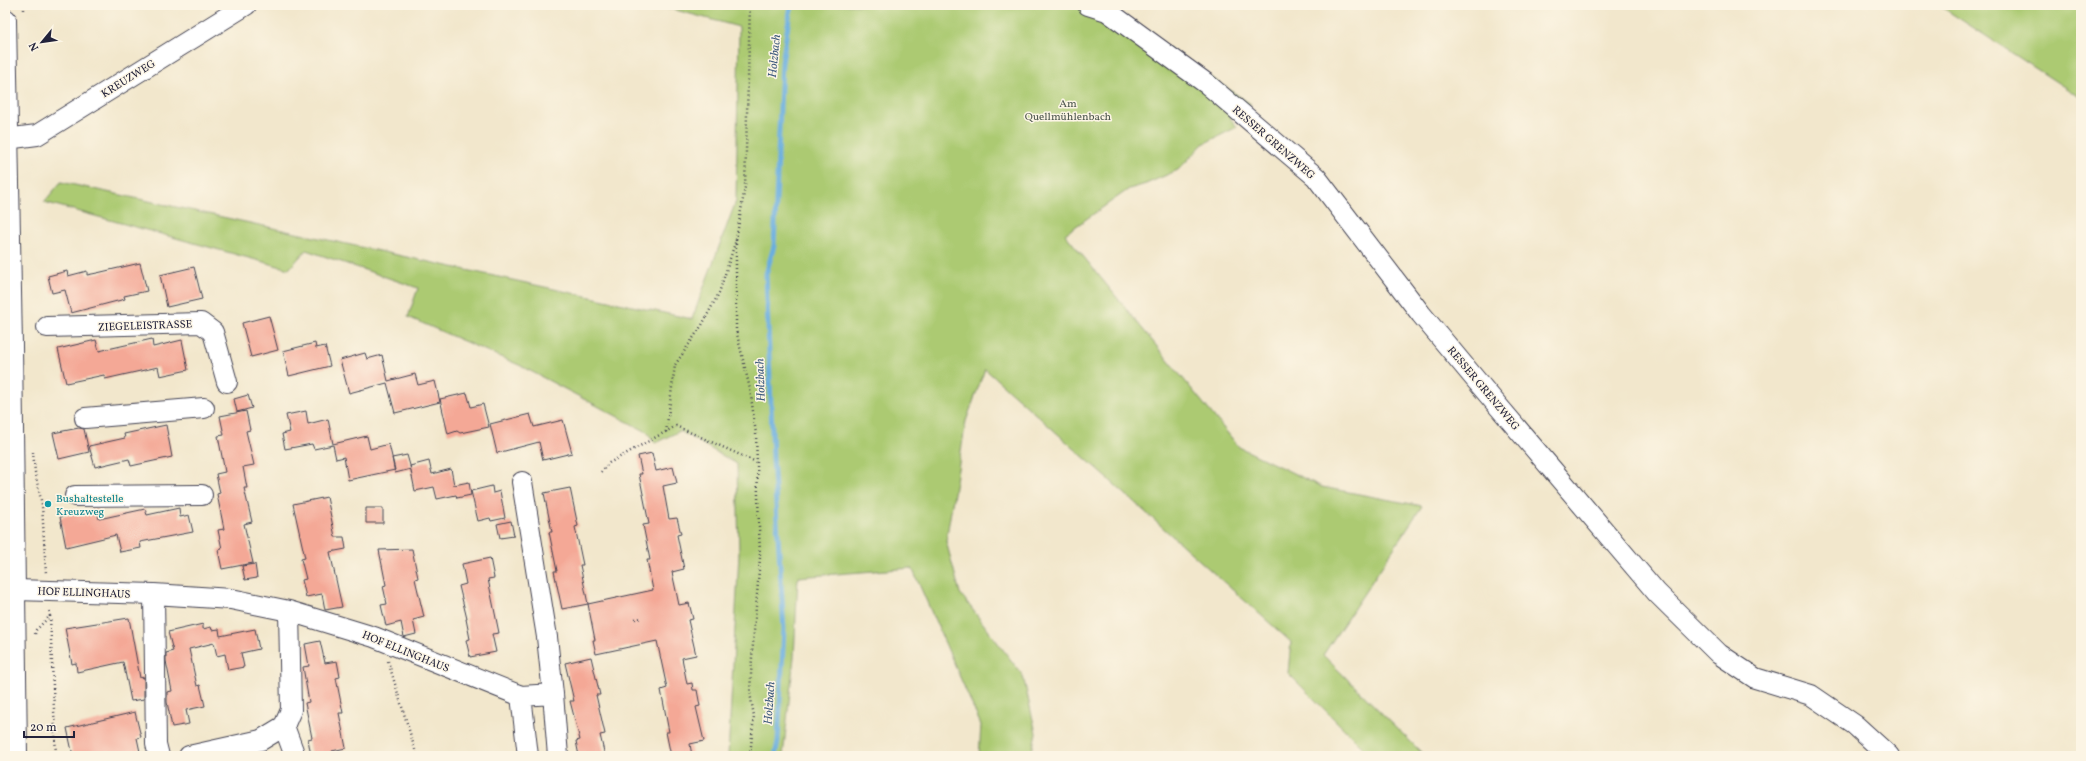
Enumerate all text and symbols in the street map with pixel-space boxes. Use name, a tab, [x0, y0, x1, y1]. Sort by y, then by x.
north arrow	[22, 22, 62, 62]
water label: Holzbach	[765, 34, 785, 78]
text: N	[26, 39, 43, 53]
street label: KREUZWEG	[99, 57, 159, 102]
park label: Am Quellmühlenbach	[1025, 97, 1112, 125]
street label: RESSER GRENZWEG	[1228, 103, 1318, 183]
street label: ZIEGELEISTRASSE	[98, 317, 193, 336]
street label: RESSER GRENZWEG	[1443, 344, 1522, 434]
water label: Holzbach	[752, 358, 770, 402]
place label: Bushaltestelle Kreuzweg	[56, 492, 124, 520]
marker: Bushaltestelle Kreuzweg	[43, 499, 53, 509]
street label: HOF ELLINGHAUS	[37, 584, 131, 603]
street label: HOF ELLINGHAUS	[360, 628, 451, 677]
water label: Holzbach	[761, 681, 779, 725]
scale bar	[24, 713, 74, 739]
text: 20 m	[30, 720, 57, 736]

